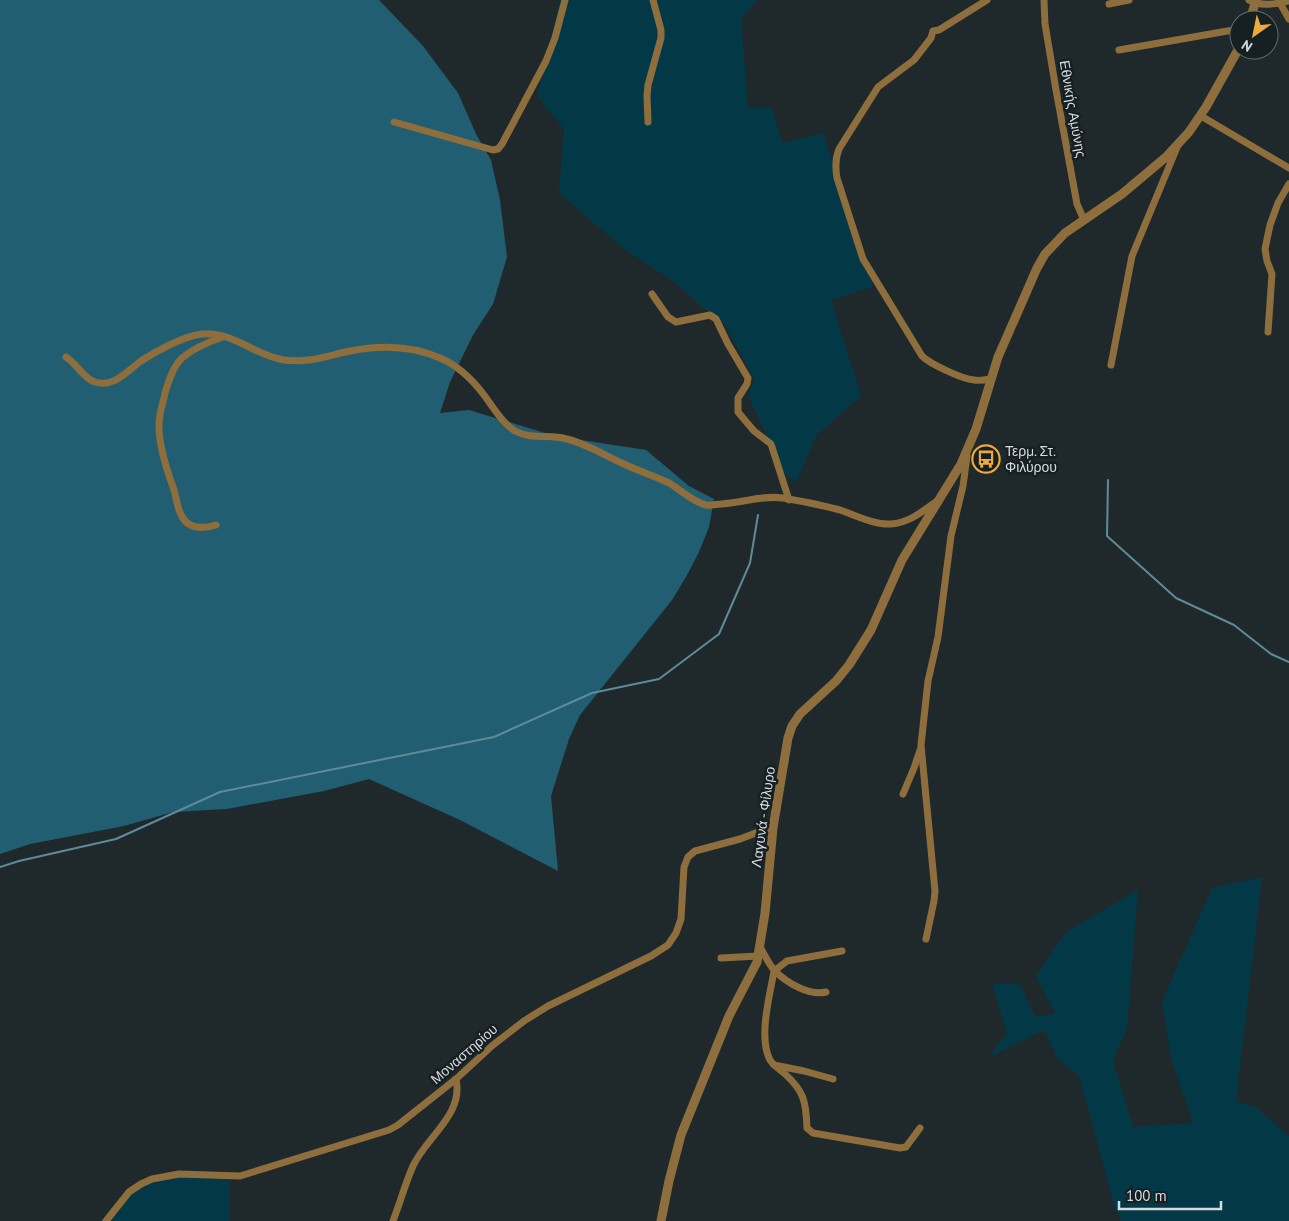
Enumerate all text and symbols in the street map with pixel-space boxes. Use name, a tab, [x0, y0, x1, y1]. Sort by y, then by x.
north arrow	[1229, 10, 1279, 60]
text: N	[1238, 36, 1256, 56]
street label: Εθνικής Αμύνης	[1056, 59, 1090, 159]
place label: Τερμ. Στ. Φιλύρου	[1005, 442, 1057, 476]
bus stop icon: Τερμ. Στ. Φιλύρου	[971, 444, 1001, 474]
street label: Λαγυνά - Φίλυρο	[747, 765, 779, 869]
street label: Μοναστηρίου	[427, 1020, 501, 1088]
scale bar	[1119, 1178, 1222, 1210]
text: 100 m	[1126, 1186, 1167, 1205]

